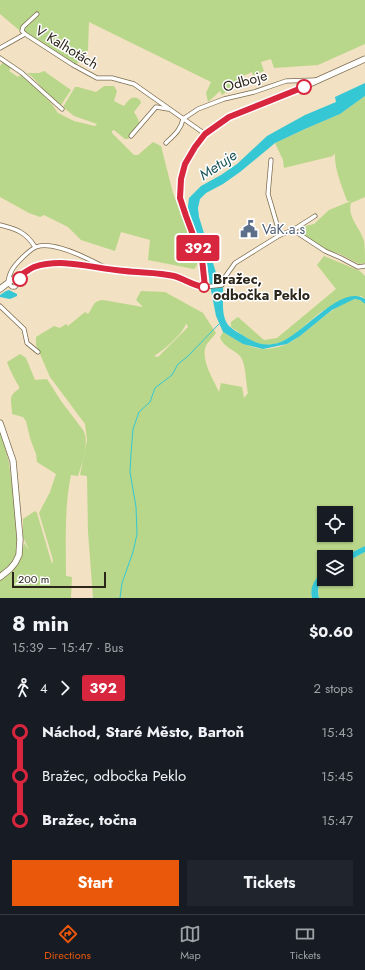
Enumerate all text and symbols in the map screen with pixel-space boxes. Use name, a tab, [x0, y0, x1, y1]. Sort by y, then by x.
street label: V Kalhotách	[32, 20, 102, 74]
street label: Odboje	[220, 65, 270, 97]
unlabelled marker	[296, 79, 312, 95]
water label: Metuje	[195, 144, 242, 186]
public building icon: VaK.a.s	[239, 219, 259, 239]
place label: VaK.a.s	[262, 219, 306, 239]
line badge: 392	[175, 235, 221, 261]
text: 392	[184, 238, 212, 258]
place label: Bražec, odbočka Peklo	[213, 269, 310, 305]
unlabelled marker	[12, 271, 28, 287]
marker: Bražec, odbočka Peklo	[198, 281, 210, 293]
map controls	[317, 506, 353, 586]
button: locate	[317, 506, 353, 542]
button: layers	[317, 550, 353, 586]
scale bar	[12, 570, 106, 589]
text: 200 m	[18, 571, 49, 587]
text: 8 min	[12, 607, 69, 639]
text: $0.60	[309, 621, 353, 643]
text: 15:39 – 15:47 · Bus	[12, 638, 124, 657]
icon: walk	[12, 677, 34, 699]
icon: forward	[54, 677, 76, 699]
text: 392	[90, 678, 117, 698]
text: 4	[40, 679, 48, 698]
text: 2 stops	[314, 679, 353, 698]
text: Náchod, Staré Město, Bartoň	[42, 721, 244, 743]
text: 15:43	[321, 723, 353, 742]
text: Bražec, odbočka Peklo	[42, 765, 186, 787]
text: 15:45	[321, 767, 353, 786]
text: Bražec, točna	[42, 809, 137, 831]
text: 15:47	[322, 811, 353, 830]
button: Start	[12, 860, 179, 906]
button: Tickets	[187, 860, 353, 906]
tab: Directions	[44, 923, 91, 963]
tab: Map	[179, 923, 201, 963]
tab: Tickets	[290, 923, 321, 963]

